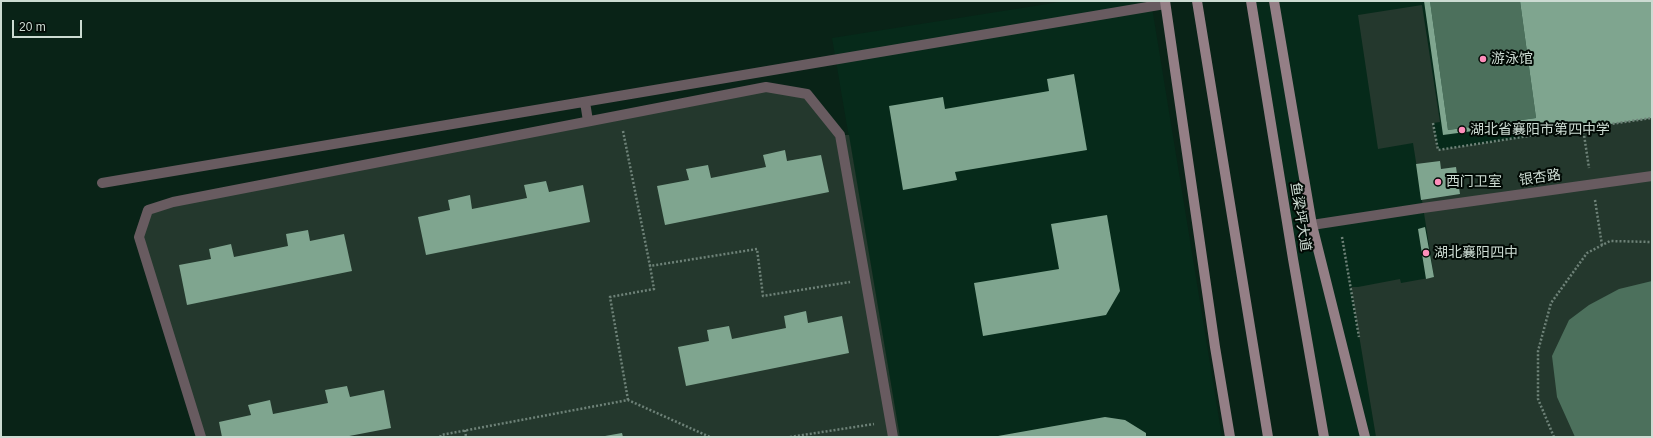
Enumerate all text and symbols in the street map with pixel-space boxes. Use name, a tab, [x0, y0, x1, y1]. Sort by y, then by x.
scale bar	[14, 12, 84, 38]
text: 20 m	[19, 20, 46, 34]
place label: 游泳馆	[1491, 51, 1533, 67]
marker: 游泳馆	[1478, 54, 1488, 64]
place label: 湖北省襄阳市第四中学	[1470, 122, 1610, 138]
marker: 湖北省襄阳市第四中学	[1457, 125, 1467, 135]
street label: 银杏路	[1518, 167, 1562, 189]
place label: 西门卫室	[1446, 174, 1502, 190]
marker: 西门卫室	[1433, 177, 1443, 187]
street label: 鱼梁坪大道	[1286, 181, 1314, 253]
place label: 湖北襄阳四中	[1434, 245, 1518, 261]
marker: 湖北襄阳四中	[1421, 248, 1431, 258]

